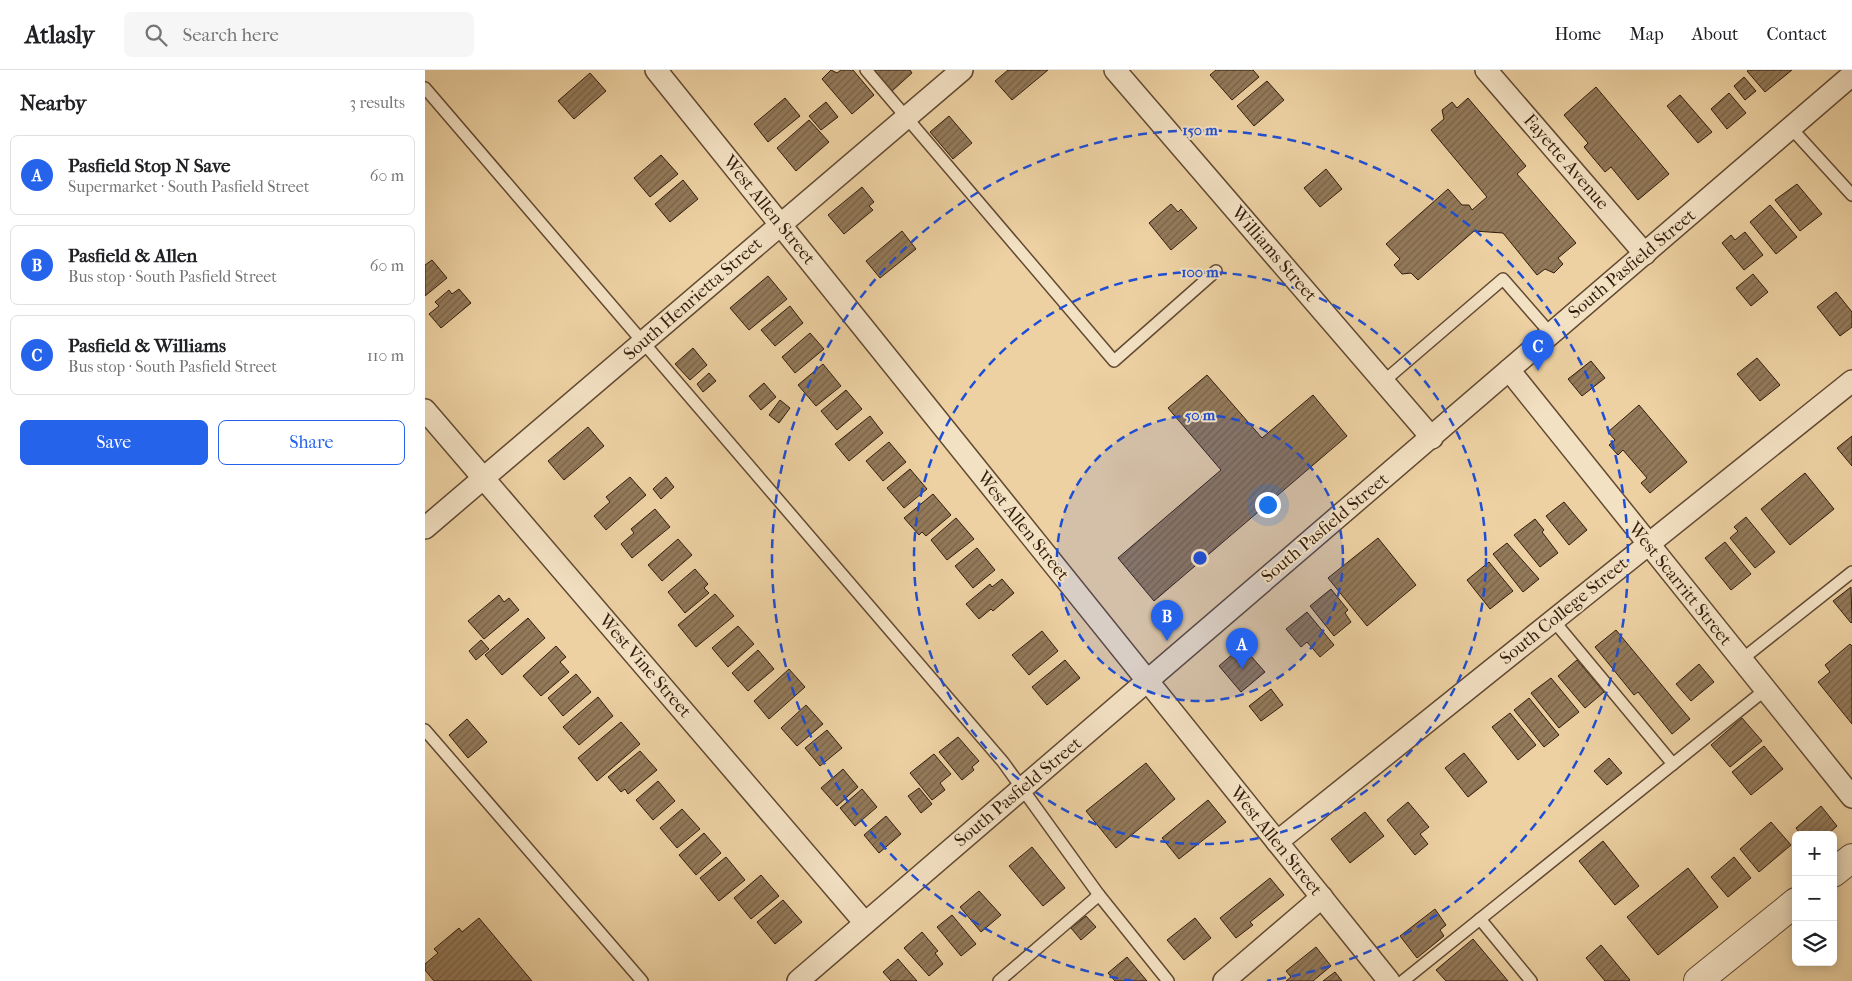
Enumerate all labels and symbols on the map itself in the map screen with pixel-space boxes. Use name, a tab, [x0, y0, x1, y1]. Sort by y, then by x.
street label: Fayette Avenue	[1519, 110, 1613, 214]
text: 150 m	[1182, 121, 1218, 139]
street label: West Allen Street	[718, 150, 820, 269]
street label: Williams Street	[1226, 201, 1321, 306]
street label: South Pasfield Street	[1564, 204, 1700, 323]
street label: South Henrietta Street	[620, 233, 767, 365]
text: 100 m	[1181, 263, 1219, 281]
pin: C	[1522, 330, 1554, 371]
text: 50 m	[1185, 406, 1216, 424]
street label: West Allen Street	[972, 466, 1074, 585]
street label: South Pasfield Street	[1257, 468, 1393, 587]
your location	[1255, 492, 1281, 518]
street label: West Scarritt Street	[1623, 517, 1737, 650]
centre of rings	[1191, 549, 1209, 567]
street label: South College Street	[1496, 553, 1633, 669]
pin: B	[1151, 600, 1183, 641]
street label: West Vine Street	[594, 609, 696, 722]
pin: A	[1226, 628, 1258, 669]
street label: South Pasfield Street	[950, 732, 1086, 851]
street label: West Allen Street	[1225, 781, 1327, 900]

